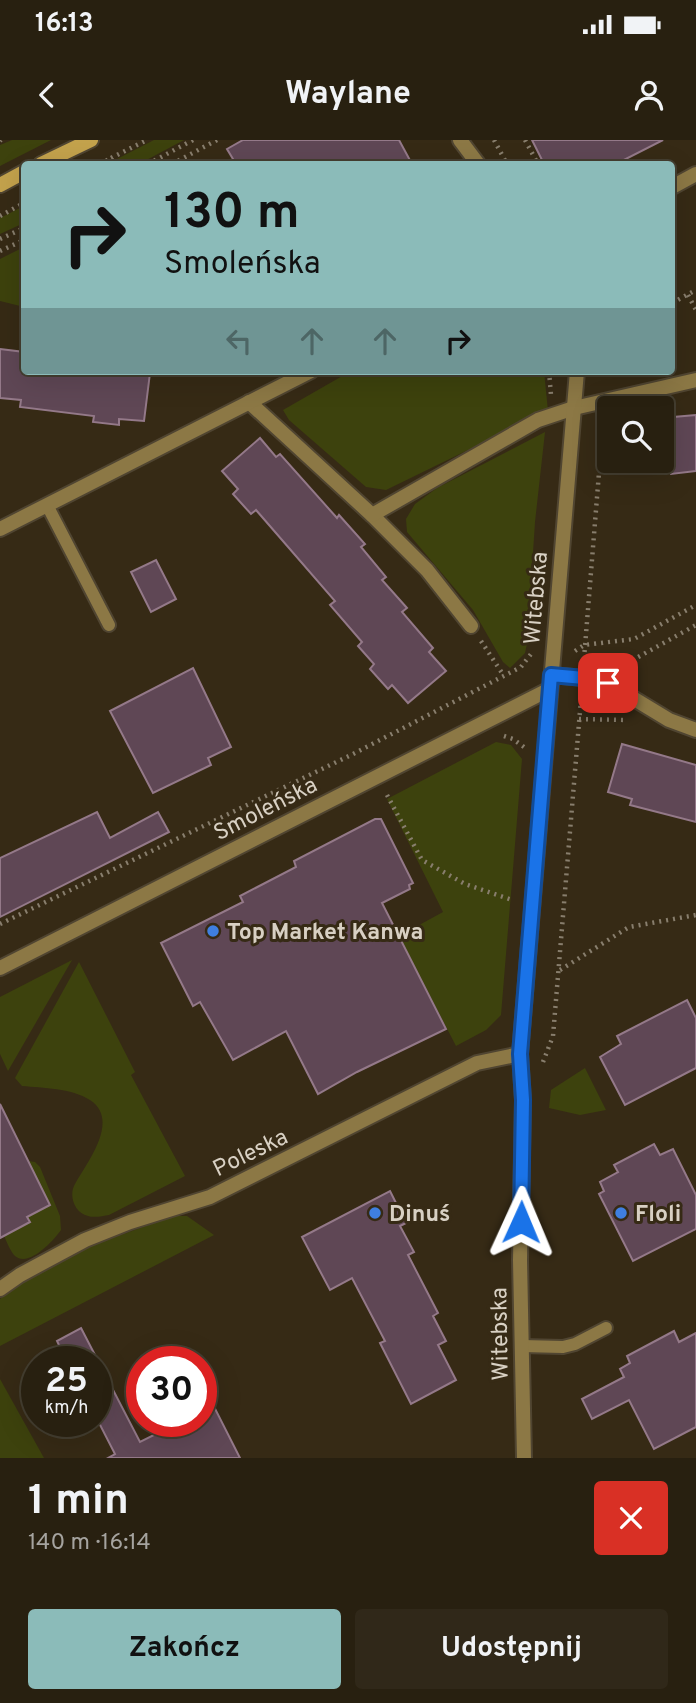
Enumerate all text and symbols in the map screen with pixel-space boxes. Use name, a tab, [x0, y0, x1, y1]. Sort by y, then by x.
text: 16:13	[35, 8, 94, 41]
text: Waylane	[285, 75, 411, 115]
icon: back	[28, 76, 66, 114]
icon: person	[630, 76, 668, 114]
text: 130 m	[164, 184, 300, 246]
icon: right	[49, 189, 140, 280]
text: Smoleńska	[164, 245, 321, 285]
icon: left	[220, 322, 258, 360]
icon: ahead	[293, 322, 331, 360]
icon: ahead	[366, 322, 404, 360]
icon: right	[439, 322, 477, 360]
map controls	[597, 396, 674, 473]
button: search	[597, 396, 674, 473]
street label: Witebska	[519, 551, 556, 646]
pin	[578, 653, 638, 713]
icon: arrive	[589, 664, 627, 702]
street label: Smoleńska	[209, 772, 323, 849]
place label: Top Market Kanwa	[227, 919, 423, 948]
marker: Top Market Kanwa	[205, 923, 221, 939]
street label: Poleska	[209, 1124, 293, 1185]
position arrow	[484, 1185, 558, 1259]
place label: Dinuś	[389, 1201, 450, 1230]
place label: Floli	[635, 1201, 681, 1230]
marker: Dinuś	[367, 1205, 383, 1221]
marker: Floli	[613, 1205, 629, 1221]
street label: Witebska	[486, 1287, 517, 1381]
speed limit sign: 30	[126, 1346, 217, 1437]
text: 25	[45, 1360, 88, 1404]
text: km/h	[45, 1397, 88, 1420]
text: 1 min	[28, 1476, 129, 1529]
button: close	[594, 1481, 668, 1555]
text: 140 m · 16:14	[28, 1529, 151, 1558]
button: Zakończ	[28, 1609, 341, 1689]
button: Udostępnij	[355, 1609, 668, 1689]

